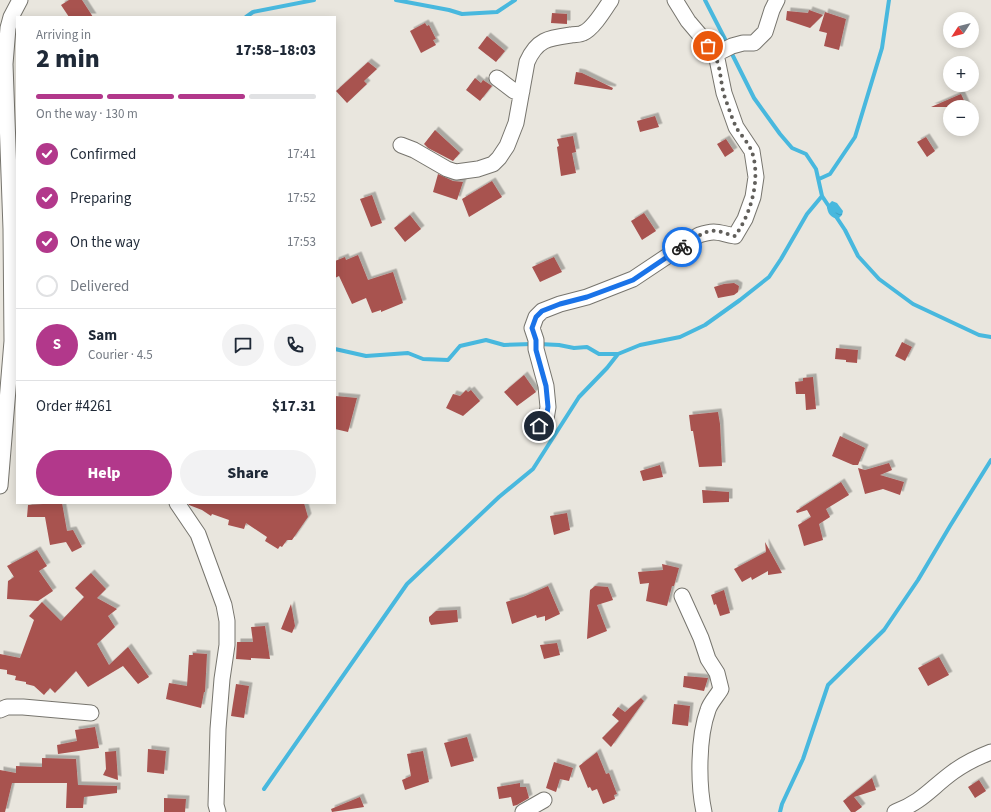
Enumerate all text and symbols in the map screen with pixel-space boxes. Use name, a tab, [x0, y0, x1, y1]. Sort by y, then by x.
north arrow	[943, 12, 979, 48]
map controls	[943, 12, 979, 136]
text: Arriving in	[36, 26, 91, 44]
pin	[691, 29, 725, 63]
icon: bag	[697, 35, 719, 57]
text: 2 min	[36, 40, 100, 77]
text: 17:58–18:03	[235, 40, 316, 61]
button: +	[943, 56, 979, 92]
button: −	[943, 100, 979, 136]
text: On the way · 130 m	[36, 105, 138, 123]
icon: check	[36, 143, 58, 165]
text: Confirmed	[70, 144, 136, 165]
text: 17:41	[287, 145, 316, 163]
icon: check	[36, 187, 58, 209]
text: Preparing	[70, 188, 131, 209]
text: 17:52	[287, 189, 316, 207]
courier	[662, 227, 702, 267]
icon: check	[36, 231, 58, 253]
text: On the way	[70, 232, 140, 253]
text: 17:53	[287, 233, 316, 251]
icon: bike	[671, 236, 693, 258]
text: Delivered	[70, 276, 129, 297]
button: chat	[222, 324, 264, 366]
button: phone	[274, 324, 316, 366]
text: Sam	[88, 325, 117, 346]
text: S	[53, 334, 61, 355]
text: Courier · 4.5	[88, 346, 153, 364]
text: Order #4261	[36, 396, 112, 417]
text: $17.31	[272, 396, 316, 417]
pin	[522, 409, 556, 443]
icon: home	[528, 415, 550, 437]
button: Help	[36, 450, 172, 496]
button: Share	[180, 450, 316, 496]

